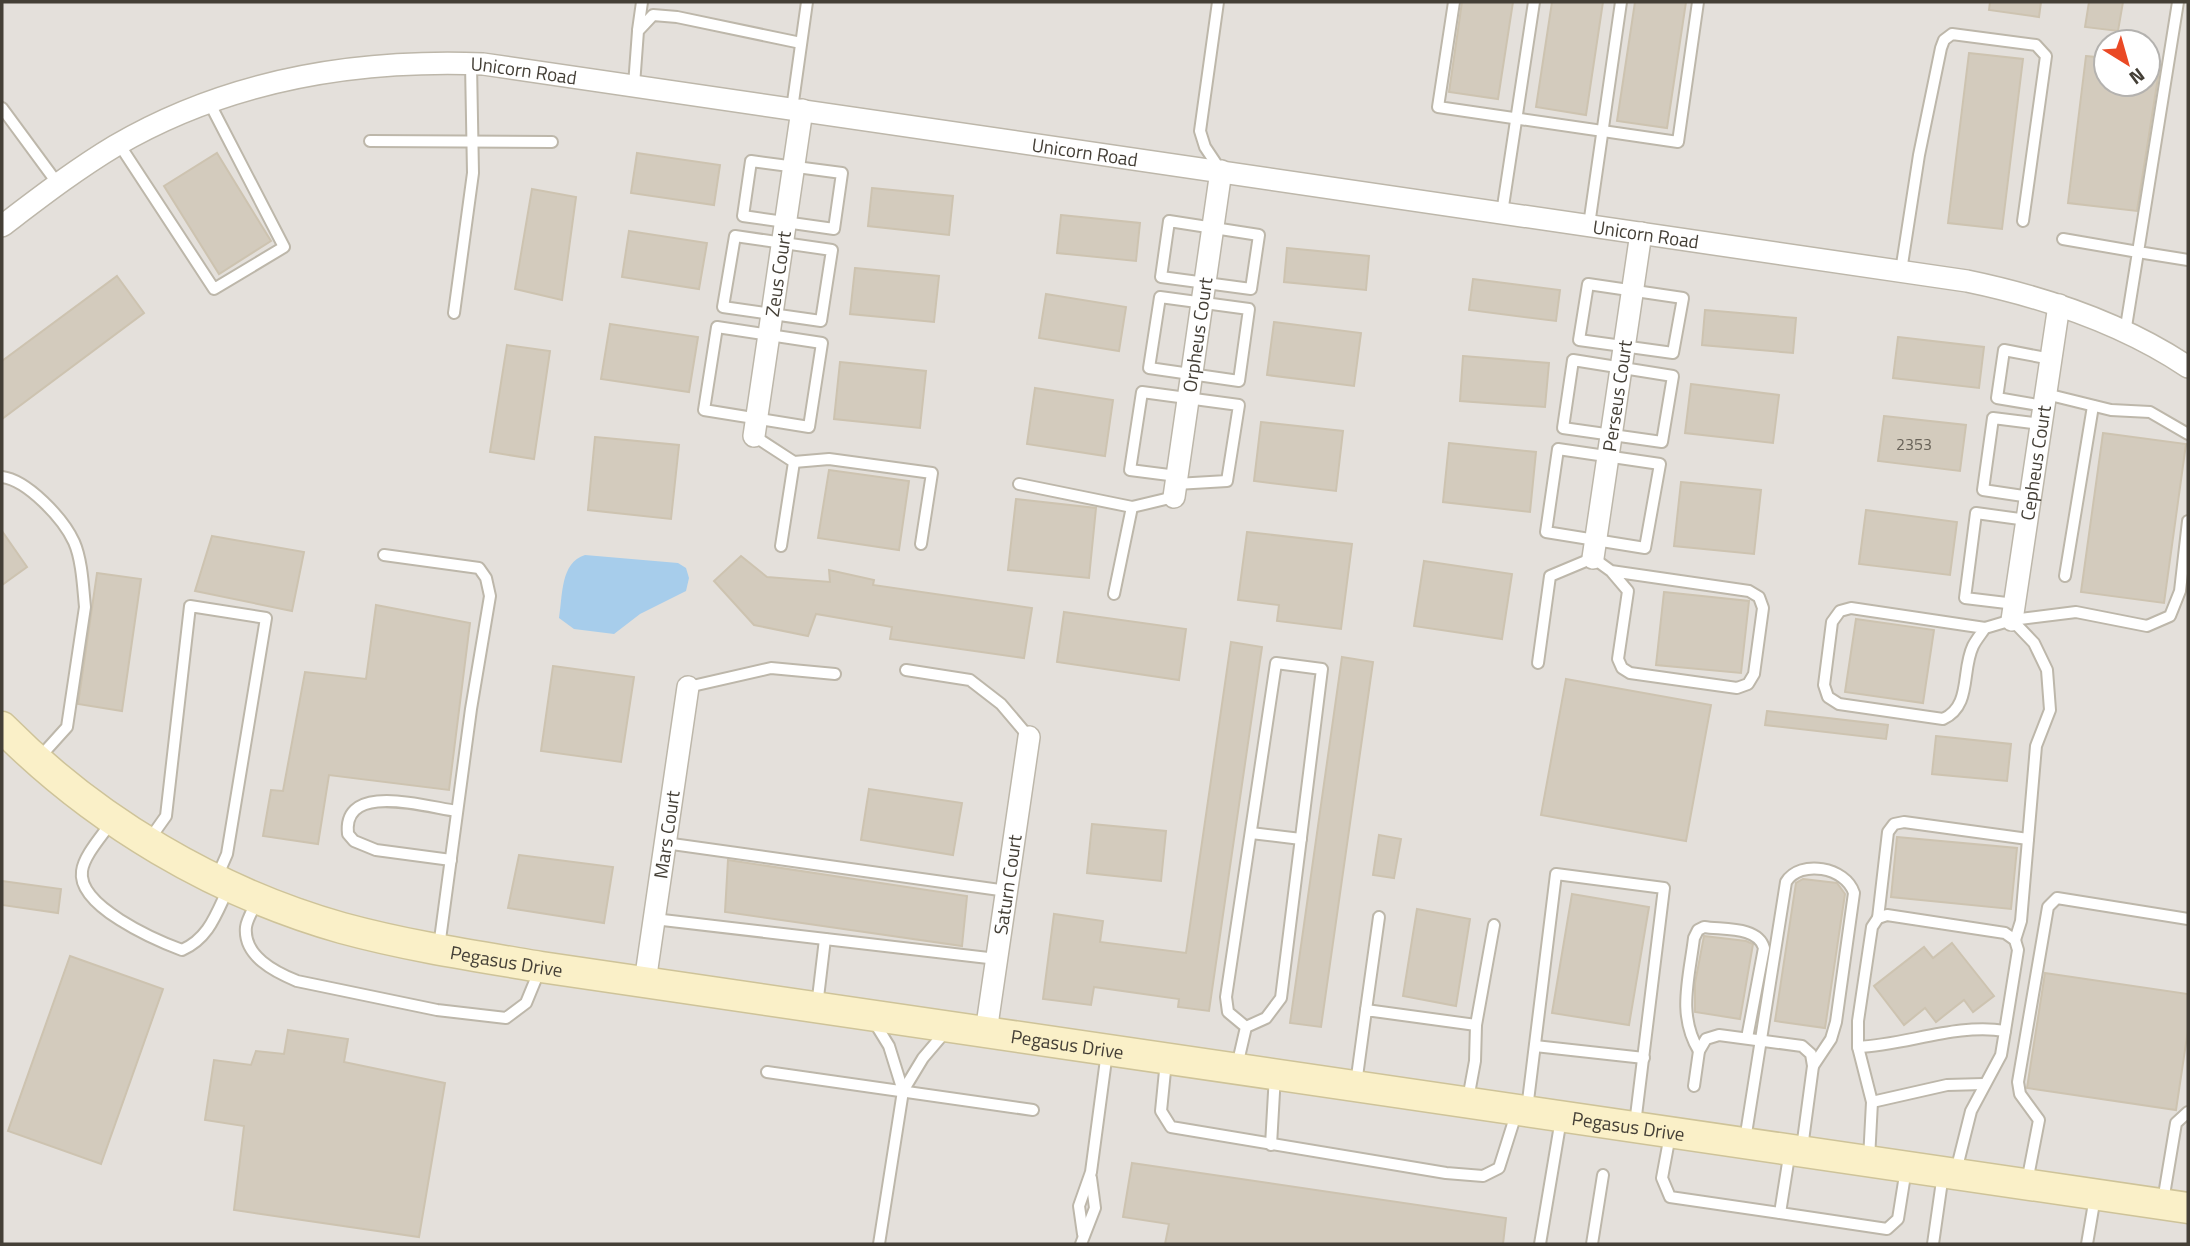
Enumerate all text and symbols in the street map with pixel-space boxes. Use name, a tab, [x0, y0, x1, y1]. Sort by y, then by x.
north arrow	[2092, 28, 2162, 98]
street label: Unicorn Road	[470, 49, 579, 92]
text: N	[2124, 61, 2152, 93]
street label: Unicorn Road	[1030, 129, 1140, 174]
street label: Unicorn Road	[1591, 211, 1701, 256]
street label: Zeus Court	[757, 229, 798, 318]
street label: Orpheus Court	[1174, 275, 1220, 394]
street label: Perseus Court	[1594, 338, 1639, 453]
street label: Cepheus Court	[2012, 403, 2058, 522]
house number: 2353	[1896, 432, 1932, 456]
street label: Mars Court	[645, 788, 687, 880]
street label: Saturn Court	[985, 832, 1029, 937]
street label: Pegasus Drive	[448, 937, 565, 984]
street label: Pegasus Drive	[1009, 1021, 1126, 1066]
street label: Pegasus Drive	[1570, 1103, 1687, 1148]

